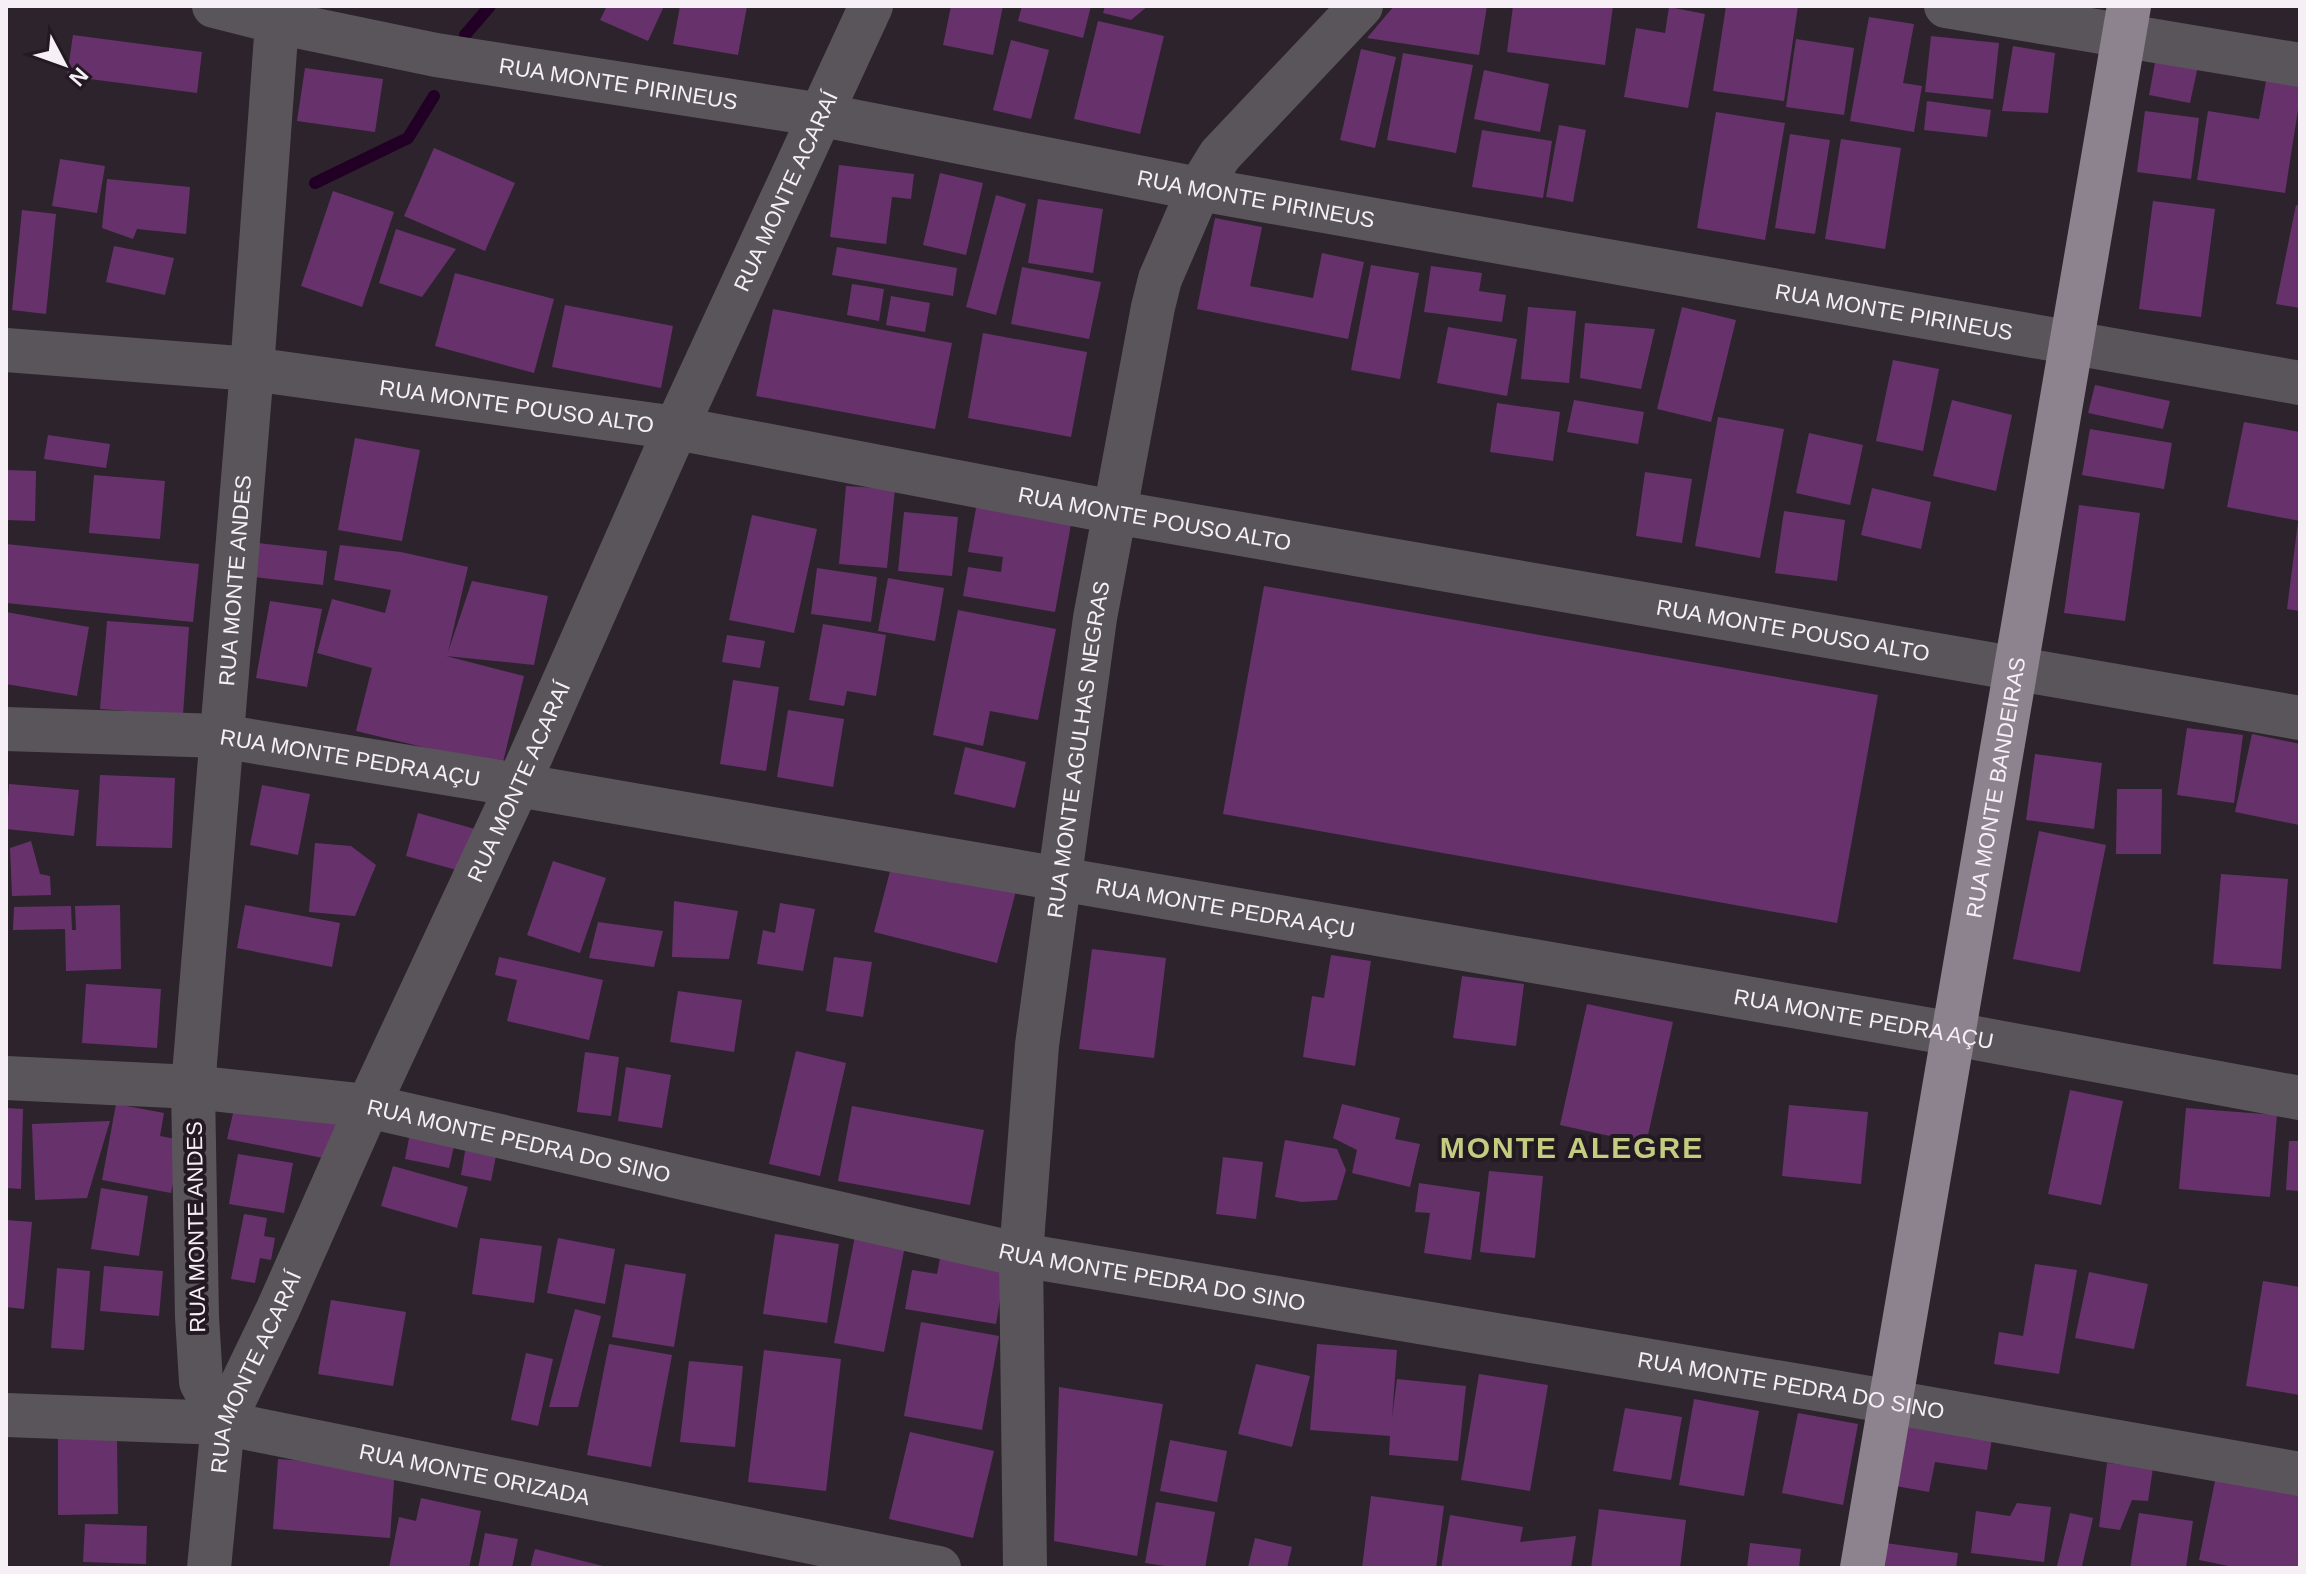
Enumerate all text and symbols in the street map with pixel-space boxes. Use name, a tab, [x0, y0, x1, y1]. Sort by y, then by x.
north arrow	[24, 24, 104, 104]
street label: RUA MONTE PIRINEUS	[497, 52, 739, 114]
text: N	[64, 63, 93, 91]
street label: RUA MONTE ACARAÍ	[728, 86, 843, 295]
street label: RUA MONTE PIRINEUS	[1135, 165, 1377, 232]
street label: RUA MONTE PIRINEUS	[1773, 278, 2015, 345]
street label: RUA MONTE POUSO ALTO	[378, 374, 656, 437]
street label: RUA MONTE ANDES	[214, 474, 256, 687]
street label: RUA MONTE POUSO ALTO	[1016, 481, 1293, 555]
street label: RUA MONTE AGULHAS NEGRAS	[1042, 579, 1114, 920]
street label: RUA MONTE POUSO ALTO	[1654, 594, 1932, 666]
street label: RUA MONTE BANDEIRAS	[1961, 655, 2030, 920]
street label: RUA MONTE ACARAÍ	[462, 676, 575, 886]
street label: RUA MONTE PEDRA AÇU	[218, 724, 482, 791]
street label: RUA MONTE PEDRA AÇU	[1094, 873, 1357, 942]
street label: RUA MONTE PEDRA AÇU	[1732, 984, 1996, 1054]
street label: RUA MONTE PEDRA DO SINO	[365, 1094, 673, 1187]
street label: RUA MONTE ANDES	[182, 1121, 210, 1333]
district label: MONTE ALEGRE	[1440, 1131, 1704, 1164]
street label: RUA MONTE PEDRA DO SINO	[996, 1238, 1307, 1315]
street label: RUA MONTE ACARAÍ	[206, 1266, 306, 1475]
street label: RUA MONTE PEDRA DO SINO	[1636, 1347, 1946, 1424]
street label: RUA MONTE ORIZADA	[357, 1438, 593, 1510]

